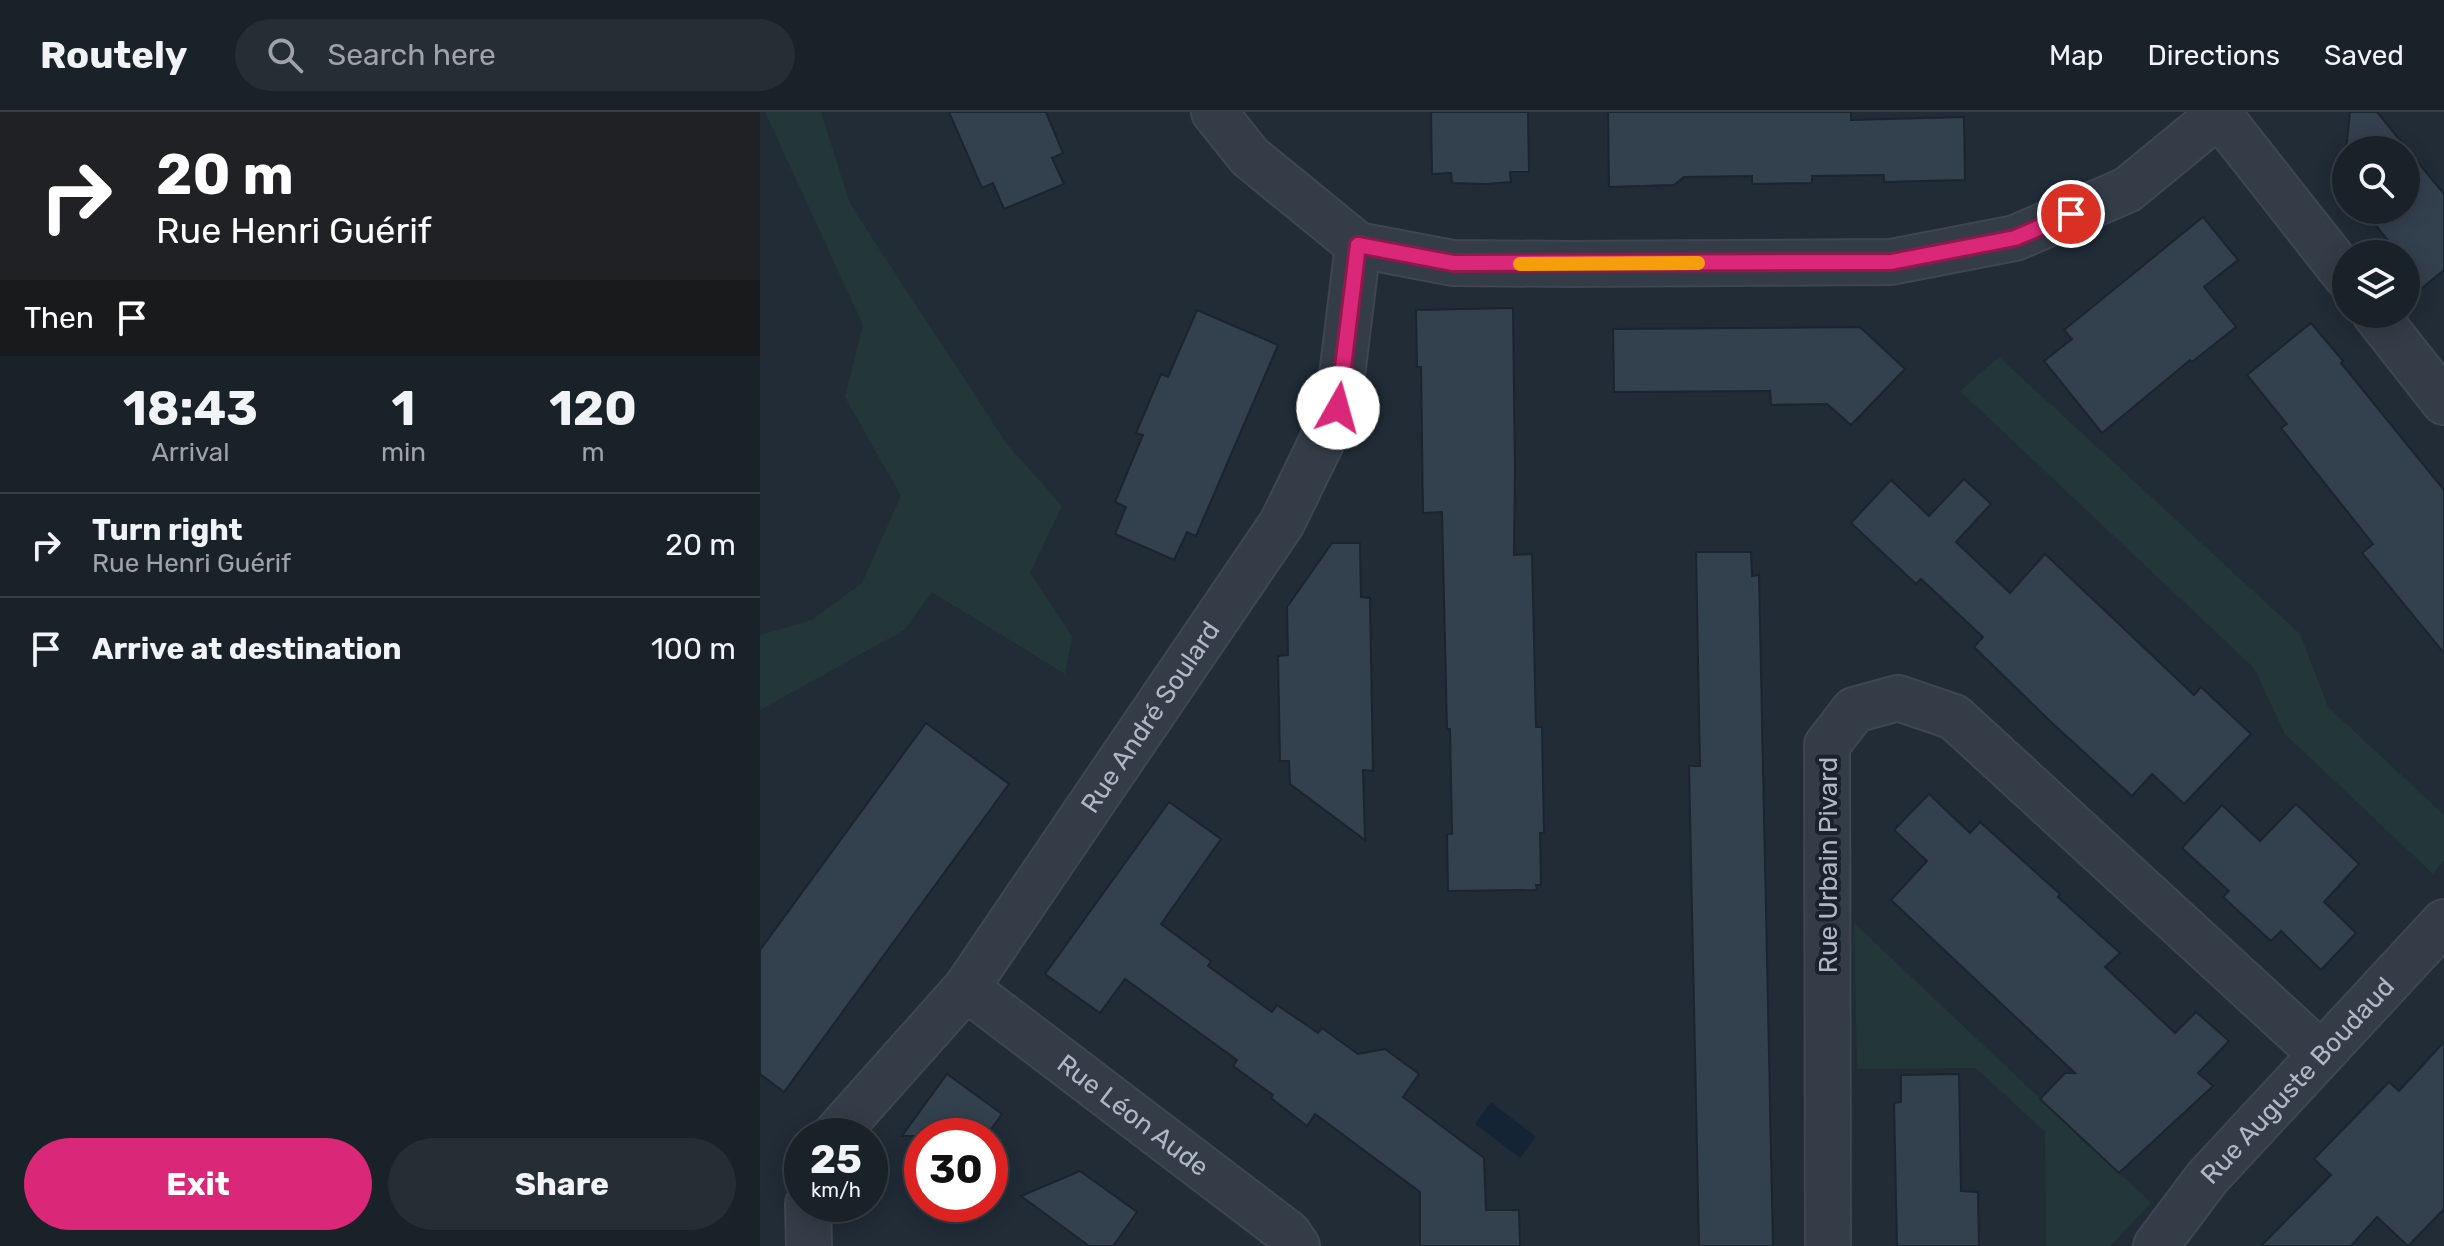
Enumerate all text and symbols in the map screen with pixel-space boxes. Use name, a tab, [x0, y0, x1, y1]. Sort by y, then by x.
search box	[235, 19, 795, 91]
text: Routely	[40, 32, 187, 78]
icon: search	[263, 33, 307, 77]
text: Search here	[327, 37, 496, 73]
text: Map	[2049, 39, 2103, 72]
text: Directions	[2147, 39, 2280, 72]
text: Saved	[2324, 39, 2404, 72]
map controls	[2332, 136, 2420, 328]
button: search	[2332, 136, 2420, 224]
text: 20 m	[156, 142, 294, 208]
icon: right	[24, 144, 128, 248]
pin	[2037, 180, 2105, 248]
icon: arrive	[2049, 192, 2093, 236]
text: Rue Henri Guérif	[156, 209, 432, 252]
button: layers	[2332, 240, 2420, 328]
icon: arrive	[110, 296, 154, 340]
text: Then	[24, 300, 94, 336]
position arrow	[1296, 366, 1380, 450]
text: 18:43	[123, 380, 258, 437]
text: 1	[392, 380, 415, 437]
text: 120	[549, 380, 637, 437]
text: Arrival	[151, 437, 229, 468]
text: min	[381, 437, 426, 468]
text: m	[581, 437, 605, 468]
text: Turn right	[92, 512, 243, 548]
icon: right	[24, 523, 68, 567]
text: 20 m	[665, 527, 736, 563]
text: Rue Henri Guérif	[92, 548, 291, 579]
street label: Rue André Soulard	[1074, 615, 1226, 819]
icon: arrive	[24, 627, 68, 671]
text: Arrive at destination	[92, 631, 402, 667]
text: 100 m	[651, 631, 736, 667]
street label: Rue Urbain Pivard	[1813, 757, 1844, 973]
street label: Rue Auguste Boudaud	[2194, 971, 2401, 1190]
street label: Rue Léon Aude	[1051, 1048, 1215, 1183]
speed limit sign: 30	[904, 1118, 1008, 1222]
text: 25	[810, 1136, 862, 1183]
button: Exit	[24, 1138, 372, 1230]
button: Share	[388, 1138, 736, 1230]
text: km/h	[811, 1178, 861, 1202]

